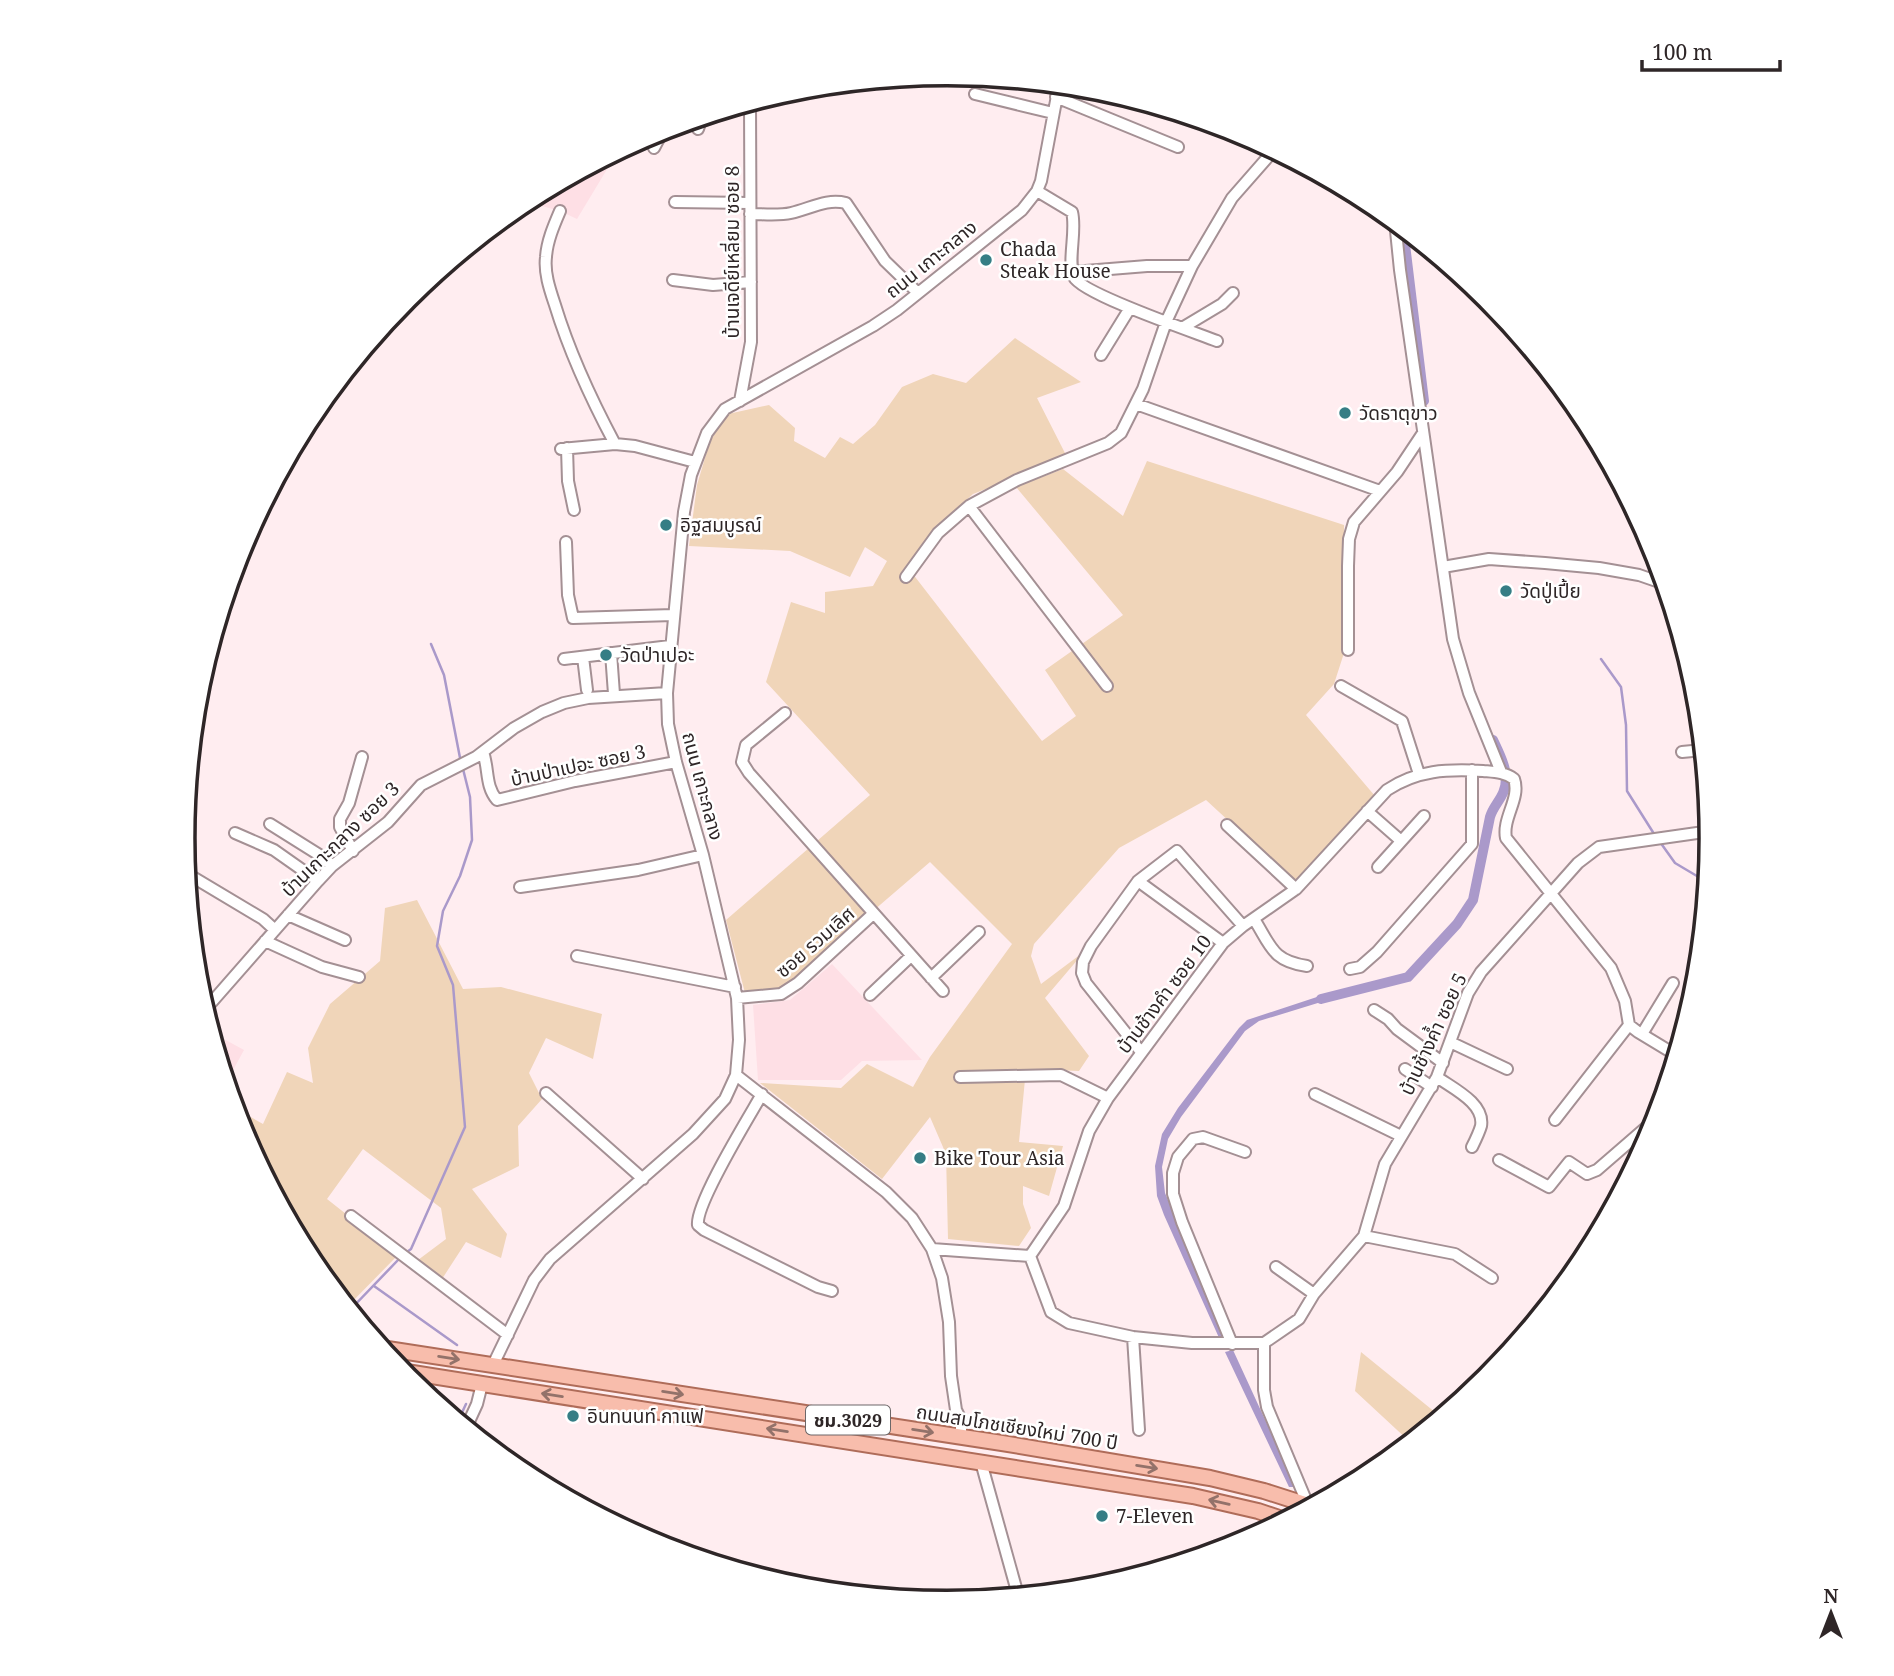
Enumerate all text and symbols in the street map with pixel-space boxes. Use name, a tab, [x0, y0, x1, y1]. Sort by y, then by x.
scale bar	[1642, 28, 1780, 72]
text: 100 m	[1652, 38, 1713, 66]
street label: บ้านเจดีย์เหลี่ยม ซอย 8	[719, 166, 745, 338]
street label: ถนน เกาะกลาง	[880, 214, 982, 304]
place label: Chada Steak House	[1000, 236, 1111, 284]
marker: Chada Steak House	[978, 252, 994, 268]
place label: วัดธาตุขาว	[1359, 400, 1438, 426]
marker: วัดธาตุขาว	[1337, 405, 1353, 421]
place label: อิฐสมบูรณ์	[680, 512, 762, 538]
marker: อิฐสมบูรณ์	[658, 517, 674, 533]
place label: วัดปู่เปี้ย	[1520, 578, 1581, 604]
marker: วัดปู่เปี้ย	[1498, 583, 1514, 599]
place label: วัดป่าเปอะ	[620, 642, 694, 668]
marker: วัดป่าเปอะ	[598, 647, 614, 663]
street label: ถนน เกาะกลาง	[676, 729, 730, 843]
street label: บ้านป่าเปอะ ซอย 3	[508, 738, 648, 792]
street label: บ้านเกาะกลาง ซอย 3	[275, 776, 405, 902]
street label: ซอย รวมเลิศ	[770, 901, 860, 983]
street label: บ้านช้างคำ ซอย 10	[1111, 929, 1217, 1059]
street label: บ้านช้างค้ำ ซอย 5	[1393, 969, 1473, 1099]
place label: Bike Tour Asia	[934, 1145, 1065, 1171]
marker: Bike Tour Asia	[912, 1150, 928, 1166]
one-way arrow	[437, 1352, 460, 1365]
one-way arrow	[662, 1387, 684, 1400]
one-way arrow	[541, 1388, 564, 1401]
street label: ถนนสมโภชเชียงใหม่ 700 ปี	[914, 1398, 1120, 1456]
place label: อินทนนท์ กาแฟ	[587, 1403, 703, 1429]
road number: ชม.3029	[806, 1406, 890, 1434]
marker: อินทนนท์ กาแฟ	[565, 1408, 581, 1424]
one-way arrow	[766, 1423, 789, 1436]
one-way arrow	[911, 1425, 933, 1438]
one-way arrow	[1135, 1461, 1158, 1474]
one-way arrow	[1208, 1495, 1231, 1508]
place label: 7-Eleven	[1116, 1503, 1194, 1529]
marker: 7-Eleven	[1094, 1508, 1110, 1524]
north arrow	[1796, 1578, 1866, 1648]
text: N	[1824, 1583, 1839, 1609]

